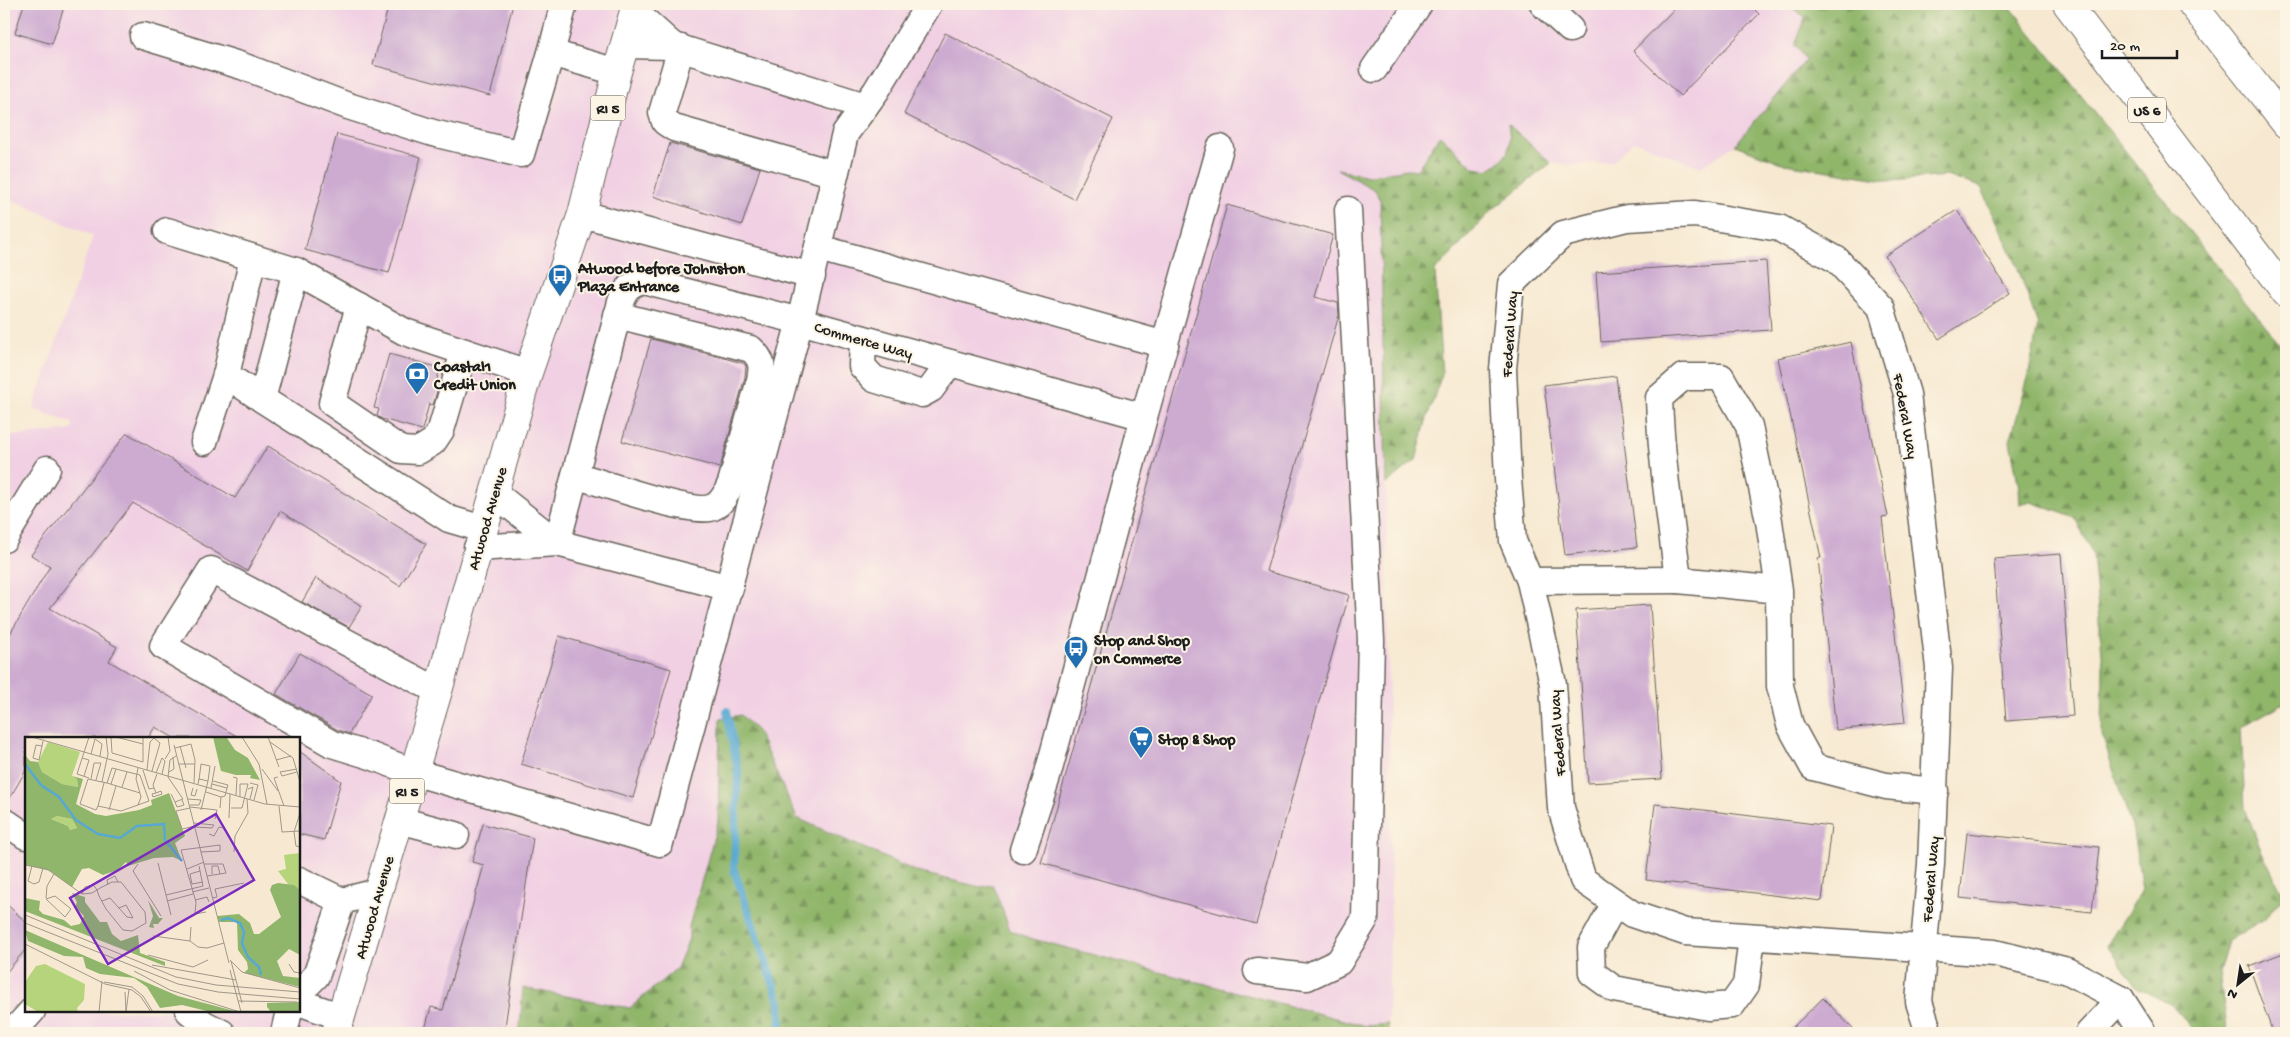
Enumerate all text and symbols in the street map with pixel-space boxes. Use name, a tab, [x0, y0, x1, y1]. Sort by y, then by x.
scale bar	[2102, 28, 2178, 60]
text: 20 m	[2110, 38, 2140, 56]
road number: RI 5	[590, 96, 626, 120]
road number: US 6	[2128, 98, 2166, 122]
place label: Atwood before Johnston Plaza Entrance	[577, 260, 745, 298]
bus stop icon: Atwood before Johnston Plaza Entrance	[547, 263, 573, 297]
street label: Federal Way	[1499, 290, 1524, 379]
street label: Commerce Way	[812, 319, 915, 366]
place label: Coastal1 Credit Union	[433, 359, 516, 396]
bank icon: Coastal1 Credit Union	[404, 361, 430, 395]
street label: Federal Way	[1887, 371, 1920, 461]
street label: Atwood Avenue	[466, 465, 513, 573]
place label: Stop and Shop on Commerce	[1093, 633, 1190, 670]
bus stop icon: Stop and Shop on Commerce	[1063, 635, 1089, 669]
street label: Federal Way	[1547, 689, 1572, 777]
supermarket icon: Stop & Shop	[1128, 725, 1154, 759]
place label: Stop & Shop	[1158, 732, 1235, 751]
inset map	[25, 737, 300, 1012]
road number: RI 5	[390, 778, 424, 804]
street label: Federal Way	[1919, 835, 1946, 924]
street label: Atwood Avenue	[353, 854, 400, 962]
north arrow	[2212, 960, 2262, 1010]
text: N	[2225, 983, 2241, 1003]

